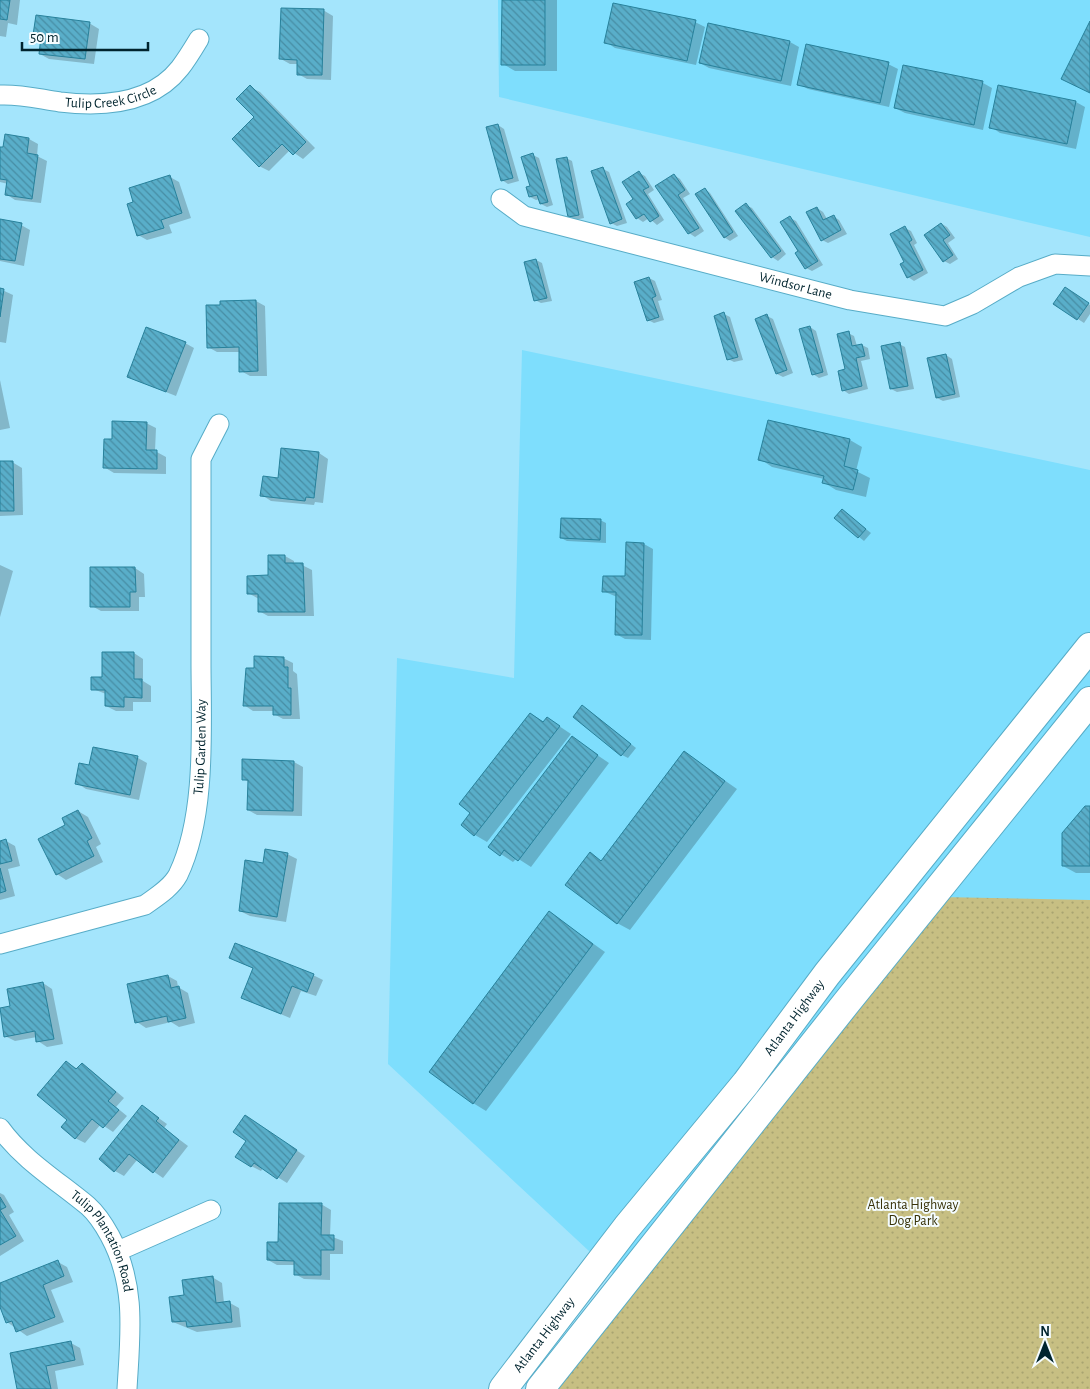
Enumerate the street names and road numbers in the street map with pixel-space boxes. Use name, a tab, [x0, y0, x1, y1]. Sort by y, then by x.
street label: Tulip Creek Circle	[64, 83, 159, 111]
street label: Windsor Lane	[757, 270, 834, 302]
street label: Tulip Garden Way	[191, 699, 209, 796]
street label: Atlanta Highway	[762, 977, 827, 1058]
street label: Tulip Plantation Road	[68, 1188, 135, 1293]
street label: Atlanta Highway	[511, 1295, 578, 1375]

